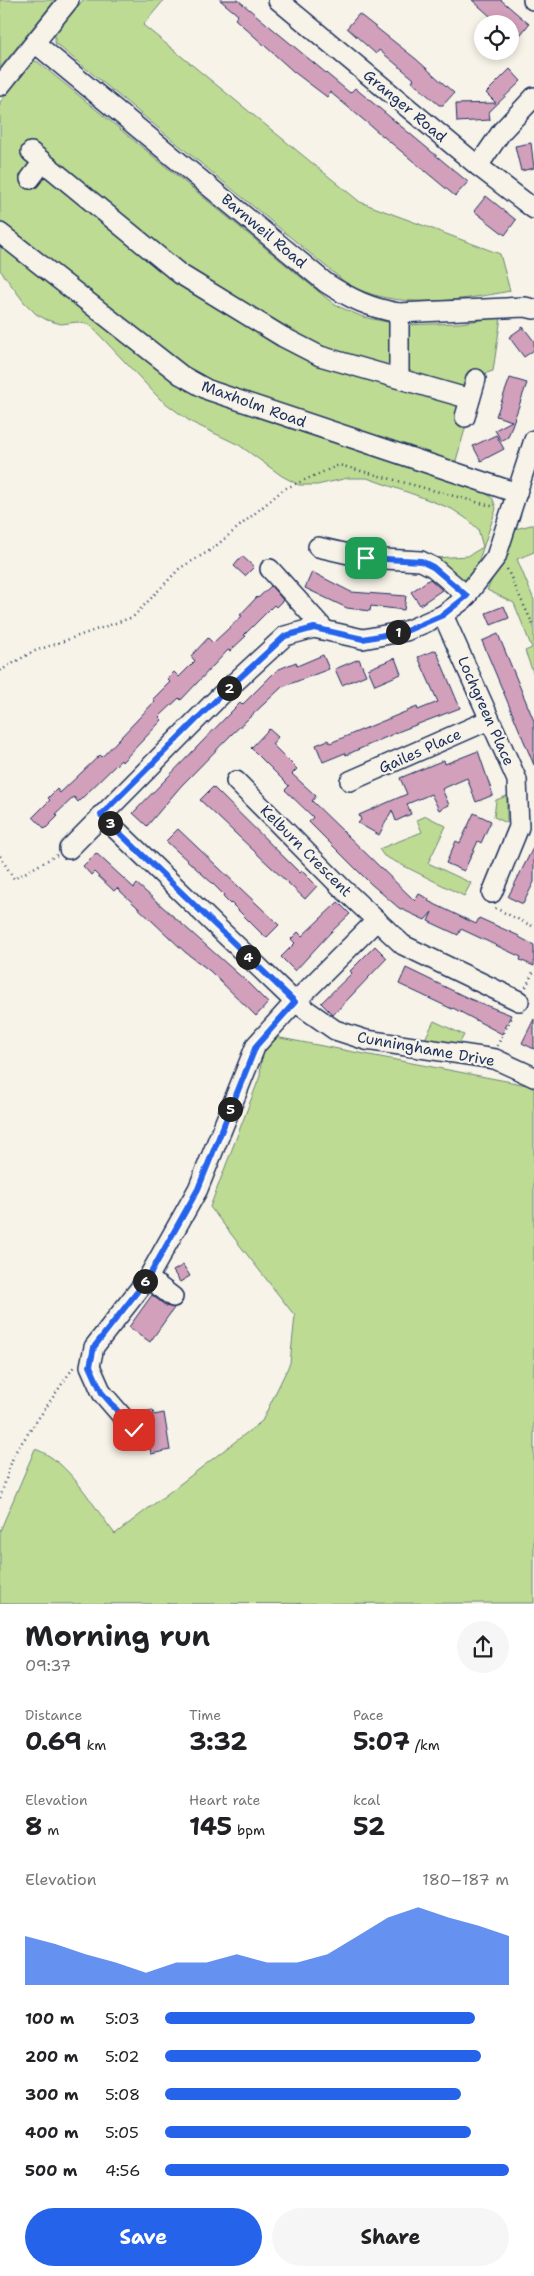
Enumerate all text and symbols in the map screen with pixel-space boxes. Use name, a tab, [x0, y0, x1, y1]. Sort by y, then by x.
map controls	[474, 15, 519, 60]
button: locate	[474, 15, 519, 60]
street label: Granger Road	[359, 65, 451, 147]
street label: Barnweil Road	[217, 189, 311, 273]
street label: Maxholm Road	[199, 376, 310, 432]
pin	[345, 537, 387, 579]
icon: arrive	[352, 544, 380, 572]
pin: 1	[386, 620, 410, 644]
text: 1	[395, 623, 402, 641]
street label: Lochgreen Place	[453, 653, 519, 769]
pin: 2	[216, 676, 242, 700]
text: 2	[225, 679, 234, 697]
street label: Gailes Place	[376, 724, 464, 778]
street label: Kelburn Crescent	[256, 801, 356, 901]
pin: 3	[98, 810, 122, 836]
text: 3	[106, 814, 115, 832]
pin: 4	[236, 944, 260, 970]
text: 4	[244, 948, 253, 966]
street label: Cunninghame Drive	[356, 1027, 496, 1071]
pin: 5	[218, 1096, 242, 1122]
text: 5	[226, 1100, 235, 1118]
pin: 6	[132, 1268, 158, 1294]
text: 6	[141, 1272, 150, 1290]
pin	[113, 1409, 155, 1451]
icon: check	[120, 1416, 148, 1444]
text: Morning run	[25, 1617, 210, 1655]
button: share	[457, 1621, 509, 1673]
text: 09:37	[25, 1655, 71, 1676]
text: Distance	[25, 1706, 82, 1724]
text: Time	[189, 1706, 221, 1724]
text: Pace	[353, 1706, 384, 1724]
text: 0.69	[25, 1724, 82, 1758]
text: 3:32	[189, 1724, 247, 1758]
text: 5:07	[353, 1724, 410, 1758]
text: km	[82, 1736, 106, 1754]
text: /km	[410, 1736, 440, 1754]
text: Elevation	[25, 1791, 88, 1809]
text: Heart rate	[189, 1791, 260, 1809]
text: kcal	[353, 1791, 380, 1809]
text: 8	[25, 1809, 43, 1843]
text: 145	[189, 1809, 232, 1843]
text: 52	[353, 1809, 385, 1843]
text: m	[43, 1821, 59, 1839]
text: bpm	[232, 1821, 265, 1839]
text: Elevation	[25, 1869, 97, 1890]
text: 180–187 m	[422, 1869, 509, 1890]
text: 100 m	[25, 2008, 74, 2029]
text: 5:03	[105, 2008, 140, 2029]
text: 200 m	[25, 2046, 78, 2067]
text: 5:02	[105, 2046, 139, 2067]
text: 300 m	[25, 2084, 79, 2105]
text: 5:08	[105, 2084, 140, 2105]
text: 400 m	[25, 2122, 79, 2143]
text: 5:05	[105, 2122, 139, 2143]
text: 500 m	[25, 2160, 77, 2181]
text: 4:56	[105, 2160, 140, 2181]
button: Save	[25, 2208, 262, 2266]
button: Share	[272, 2208, 509, 2266]

